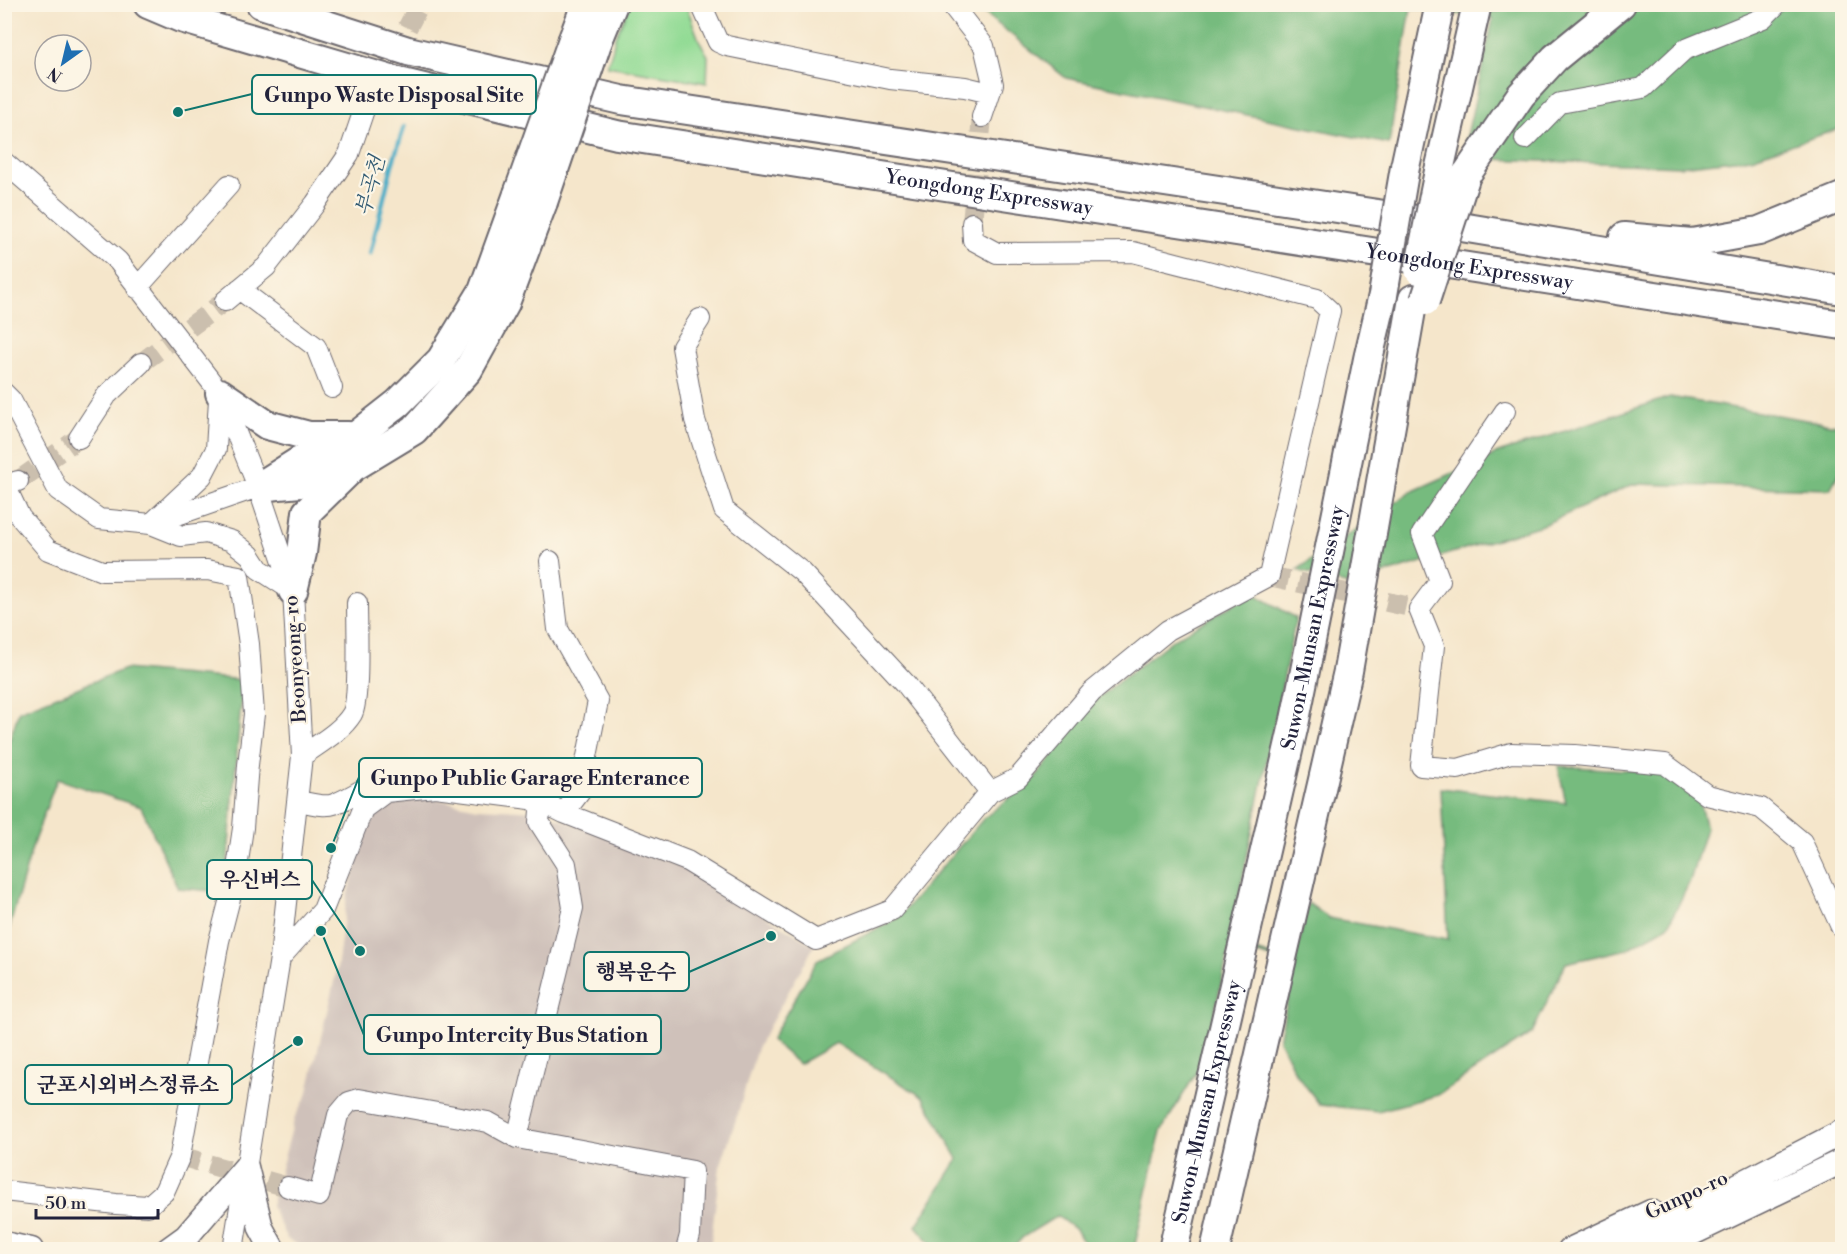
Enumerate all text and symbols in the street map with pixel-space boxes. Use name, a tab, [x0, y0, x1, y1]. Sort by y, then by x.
north arrow	[33, 33, 93, 93]
text: N	[44, 63, 66, 86]
callout: Gunpo Waste Disposal Site	[252, 75, 536, 114]
text: Gunpo Waste Disposal Site	[264, 83, 524, 109]
water label: 부곡천	[351, 152, 392, 219]
street label: Yeongdong Expressway	[882, 164, 1095, 221]
street label: Yeongdong Expressway	[1363, 239, 1575, 296]
street label: Suwon-Munsan Expressway	[1276, 503, 1351, 752]
street label: Beonyeong-ro	[279, 594, 313, 725]
callout: Gunpo Public Garage Enterance	[359, 758, 702, 797]
text: Gunpo Public Garage Enterance	[370, 766, 690, 792]
callout: 우신버스	[207, 860, 312, 899]
text: 우신버스	[219, 868, 301, 894]
callout: 행복운수	[584, 952, 689, 991]
text: 행복운수	[595, 960, 677, 986]
street label: Suwon-Munsan Expressway	[1167, 977, 1247, 1226]
callout: Gunpo Intercity Bus Station	[364, 1015, 661, 1054]
text: Gunpo Intercity Bus Station	[376, 1023, 648, 1049]
callout: 군포시외버스정류소	[25, 1065, 232, 1104]
text: 군포시외버스정류소	[37, 1073, 219, 1099]
street label: Gunpo-ro	[1642, 1166, 1732, 1226]
scale bar	[36, 1182, 158, 1220]
text: 50 m	[45, 1192, 87, 1215]

